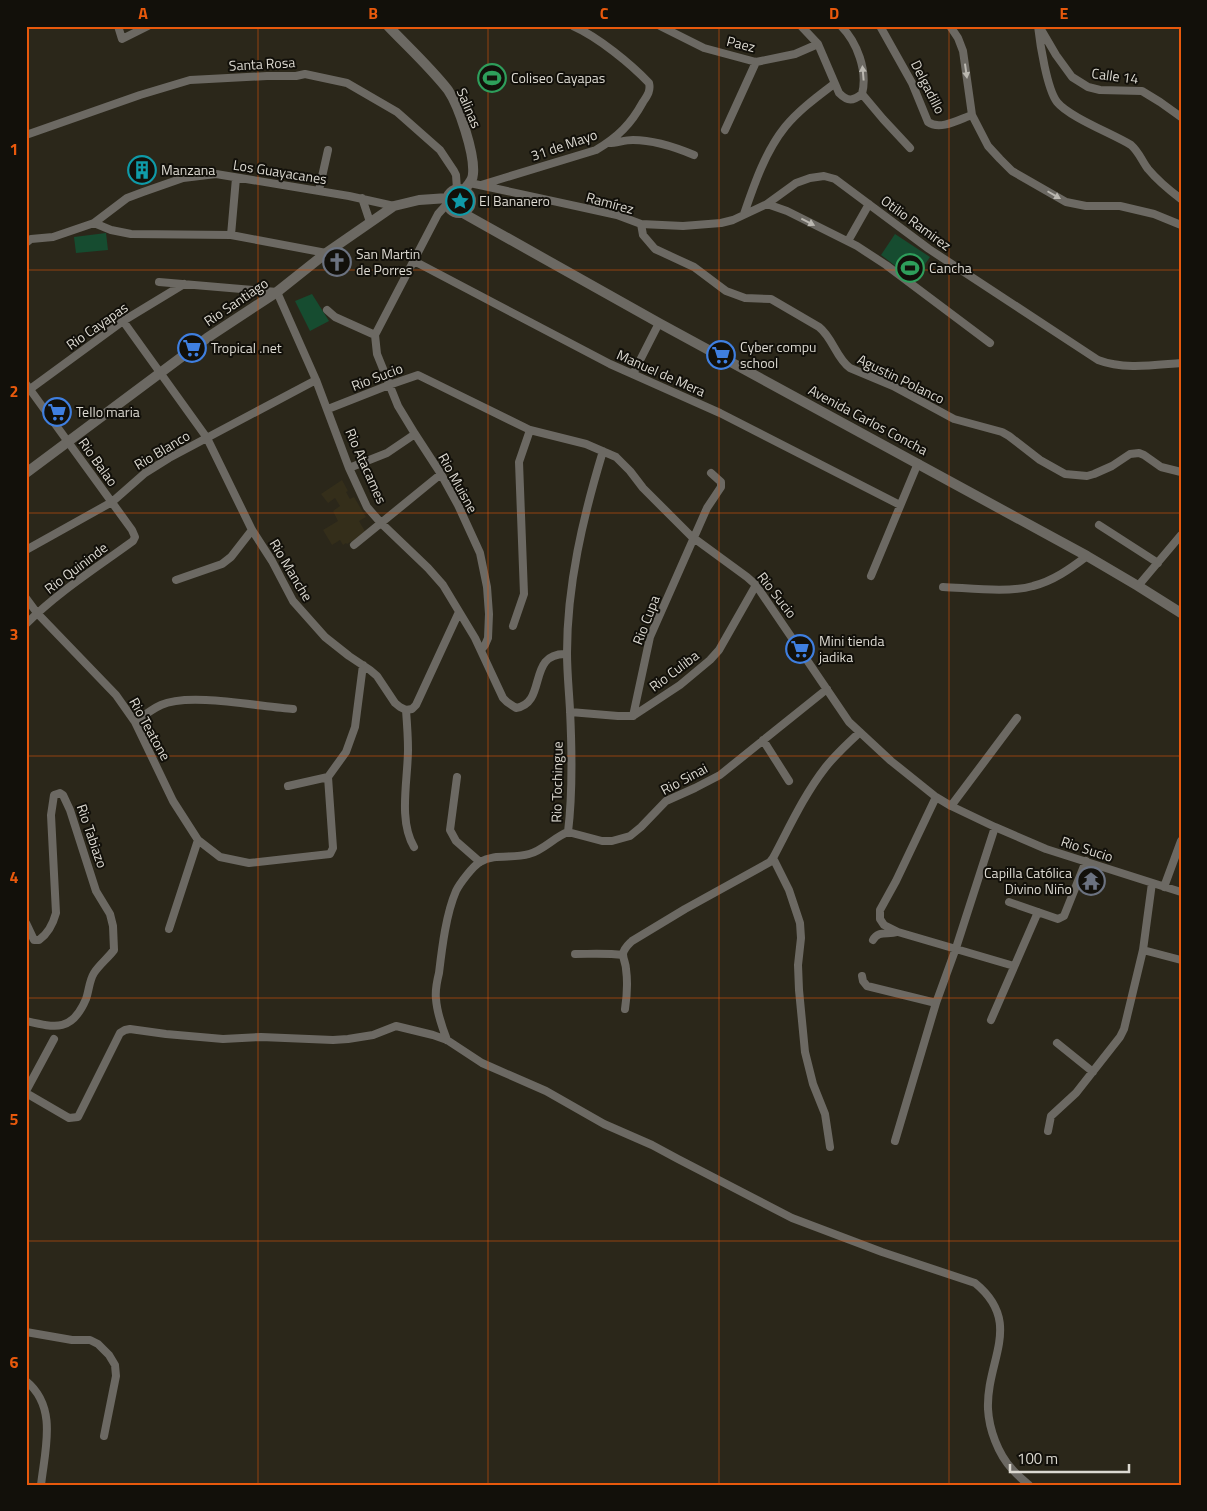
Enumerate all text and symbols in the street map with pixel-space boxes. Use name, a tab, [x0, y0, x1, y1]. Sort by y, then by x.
text: A	[138, 1, 148, 25]
text: B	[368, 1, 378, 25]
text: C	[600, 1, 609, 25]
text: D	[829, 1, 839, 25]
text: E	[1060, 1, 1069, 25]
street label: Paez	[725, 30, 758, 57]
street label: Santa Rosa	[228, 51, 296, 76]
street label: Delgadillo	[906, 56, 951, 117]
street label: Calle 14	[1090, 62, 1140, 89]
sports icon: Coliseo Cayapas	[477, 63, 507, 93]
one-way arrow	[962, 64, 970, 80]
one-way arrow	[859, 65, 867, 81]
place label: Coliseo Cayapas	[511, 67, 605, 88]
street label: Salinas	[452, 84, 487, 131]
street label: 31 de Mayo	[528, 123, 600, 166]
text: 1	[10, 137, 18, 161]
street label: Los Guayacanes	[232, 154, 328, 189]
building icon: Manzana	[127, 155, 157, 185]
place label: Manzana	[161, 159, 215, 180]
place icon: El Bananero	[445, 186, 475, 216]
street label: Ramírez	[584, 186, 636, 219]
place label: El Bananero	[479, 190, 550, 211]
street label: Otilio Ramirez	[877, 190, 956, 255]
one-way arrow	[1048, 191, 1061, 200]
one-way arrow	[800, 218, 815, 226]
place label: San Martin de Porres	[356, 243, 420, 280]
church icon: San Martin de Porres	[322, 247, 352, 277]
sports icon: Cancha	[895, 253, 925, 283]
place label: Cancha	[929, 257, 972, 278]
street label: Rio Santiago	[199, 272, 272, 331]
street label: Rio Cayapas	[61, 297, 132, 355]
supermarket icon: Tropical .net	[177, 333, 207, 363]
place label: Cyber compu school	[740, 336, 816, 373]
place label: Tropical .net	[211, 337, 282, 358]
supermarket icon: Cyber compu school	[706, 340, 736, 370]
street label: Manuel de Mera	[613, 344, 709, 402]
street label: Agustin Polanco	[854, 348, 948, 409]
street label: Rio Sucio	[348, 357, 406, 396]
text: 2	[10, 379, 18, 403]
street label: Avenida Carlos Concha	[805, 379, 932, 460]
supermarket icon: Tello maria	[42, 397, 72, 427]
place label: Tello maria	[76, 401, 140, 422]
street label: Rio Blanco	[130, 425, 194, 475]
street label: Rio Atacames	[340, 425, 392, 507]
street label: Rio Balao	[74, 433, 123, 490]
street label: Rio Muisne	[433, 449, 484, 517]
street label: Rio Manche	[265, 535, 318, 605]
street label: Rio Quininde	[40, 537, 112, 598]
street label: Rio Sucio	[753, 567, 802, 622]
street label: Rio Cupa	[627, 592, 665, 648]
text: 3	[10, 622, 18, 646]
place label: Mini tienda jadika	[818, 630, 884, 667]
supermarket icon: Mini tienda jadika	[785, 634, 815, 664]
street label: Rio Culiba	[644, 645, 703, 696]
street label: Rio Teatone	[124, 693, 176, 764]
street label: Rio Tochingue	[545, 741, 568, 823]
street label: Rio Sinai	[657, 757, 711, 800]
street label: Rio Tabiazo	[72, 801, 113, 871]
street label: Rio Sucio	[1058, 830, 1116, 867]
place label: Capilla Católica Divino Niño	[984, 862, 1072, 899]
text: 4	[10, 865, 19, 889]
temple icon: Capilla Católica Divino Niño	[1076, 866, 1106, 896]
text: 5	[10, 1107, 19, 1131]
text: 6	[10, 1350, 19, 1374]
scale bar	[1010, 1441, 1128, 1473]
text: 100 m	[1017, 1447, 1058, 1470]

